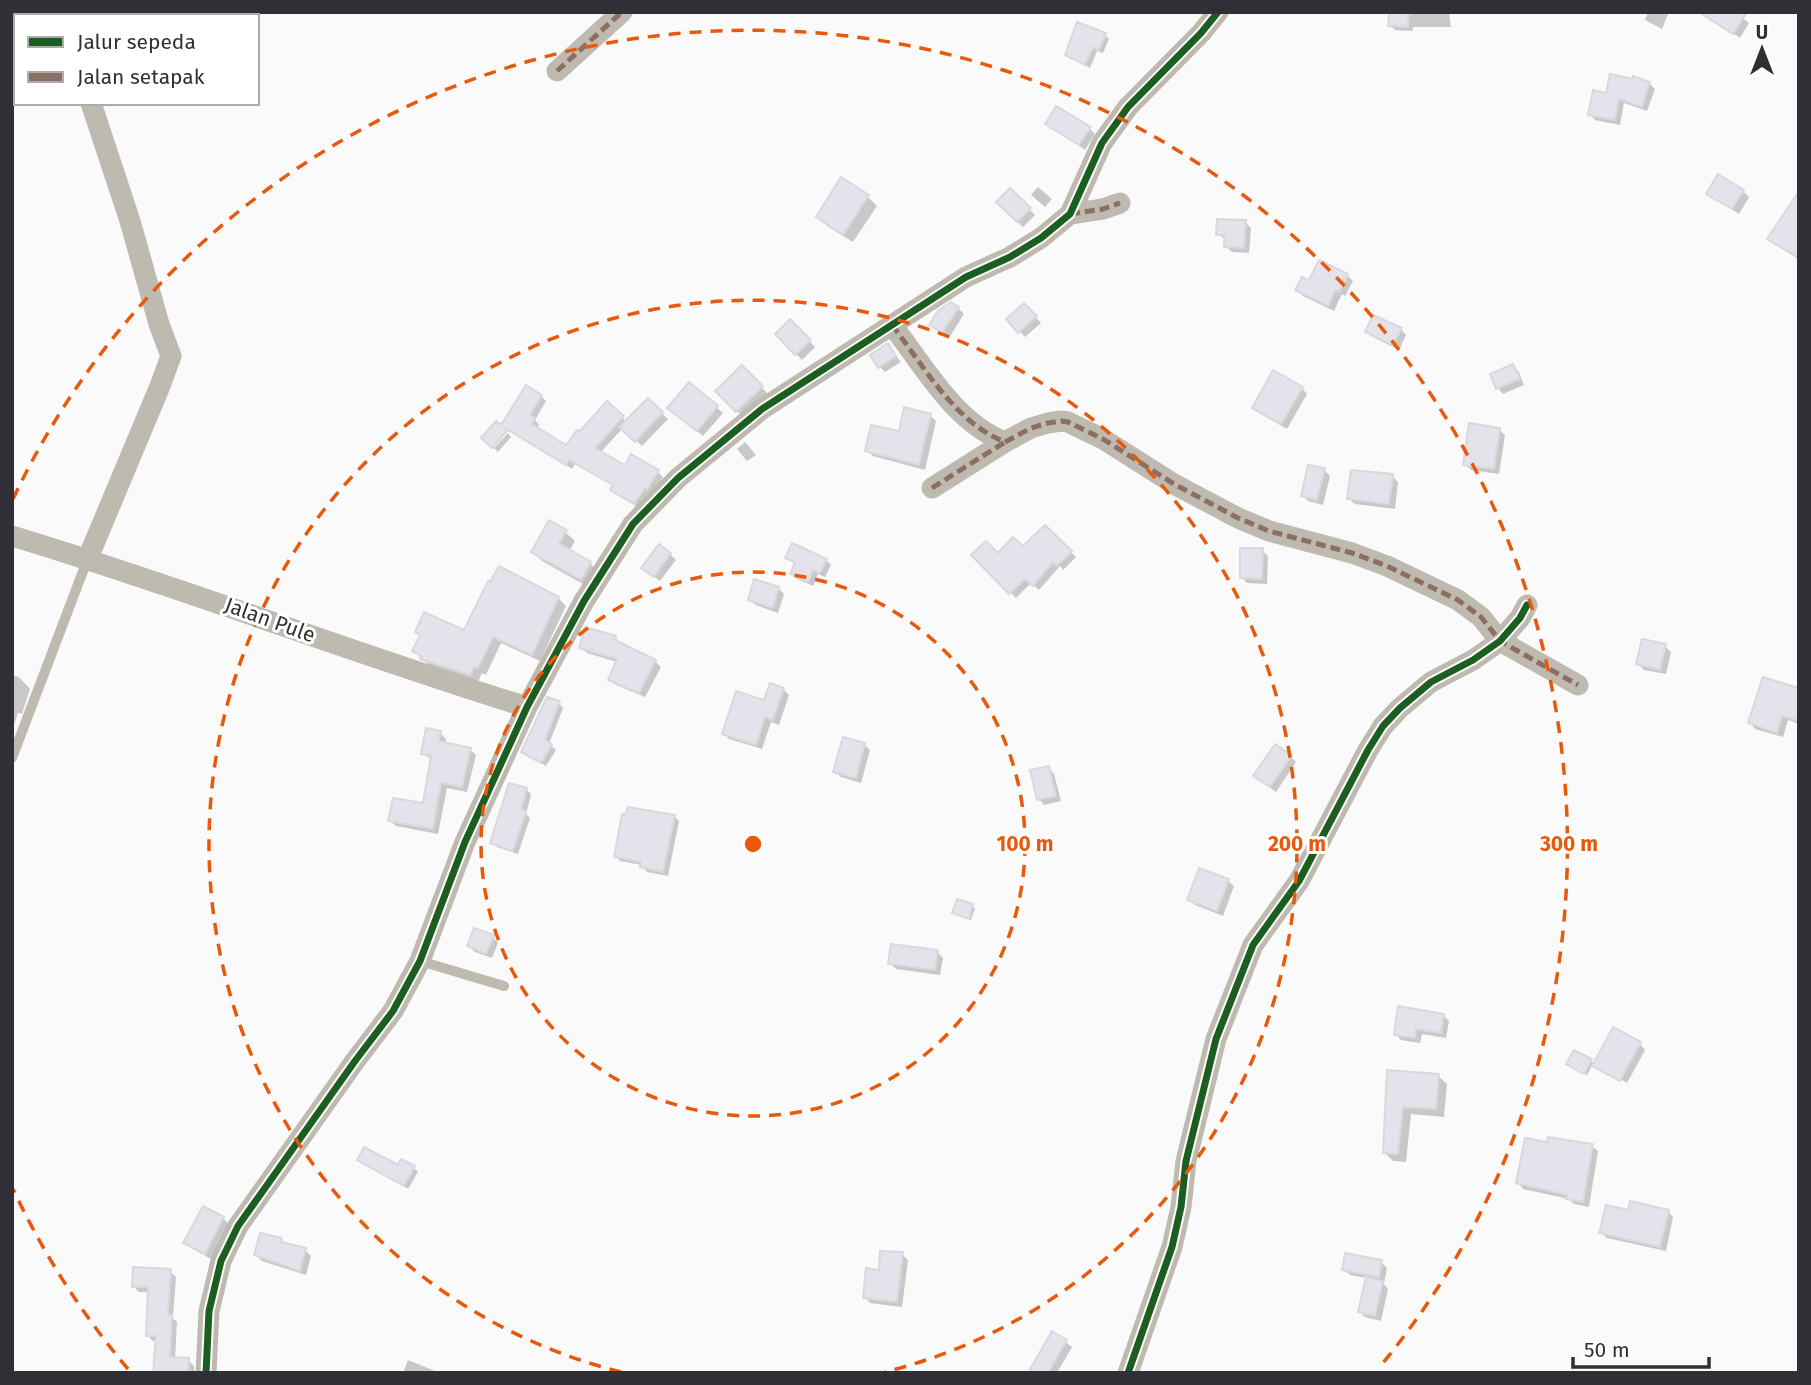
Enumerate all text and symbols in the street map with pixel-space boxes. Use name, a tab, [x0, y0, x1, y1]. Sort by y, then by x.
legend	[14, 14, 259, 105]
north arrow	[1727, 14, 1797, 84]
text: U	[1756, 21, 1768, 44]
text: Jalur sepeda	[77, 29, 196, 55]
text: Jalan setapak	[77, 64, 205, 90]
street label: Jalan Pule	[221, 592, 319, 648]
text: 100 m	[996, 831, 1054, 857]
text: 200 m	[1268, 831, 1326, 857]
text: 300 m	[1539, 831, 1598, 857]
centre of rings	[741, 832, 765, 856]
scale bar	[1573, 1326, 1710, 1370]
text: 50 m	[1584, 1337, 1630, 1363]

